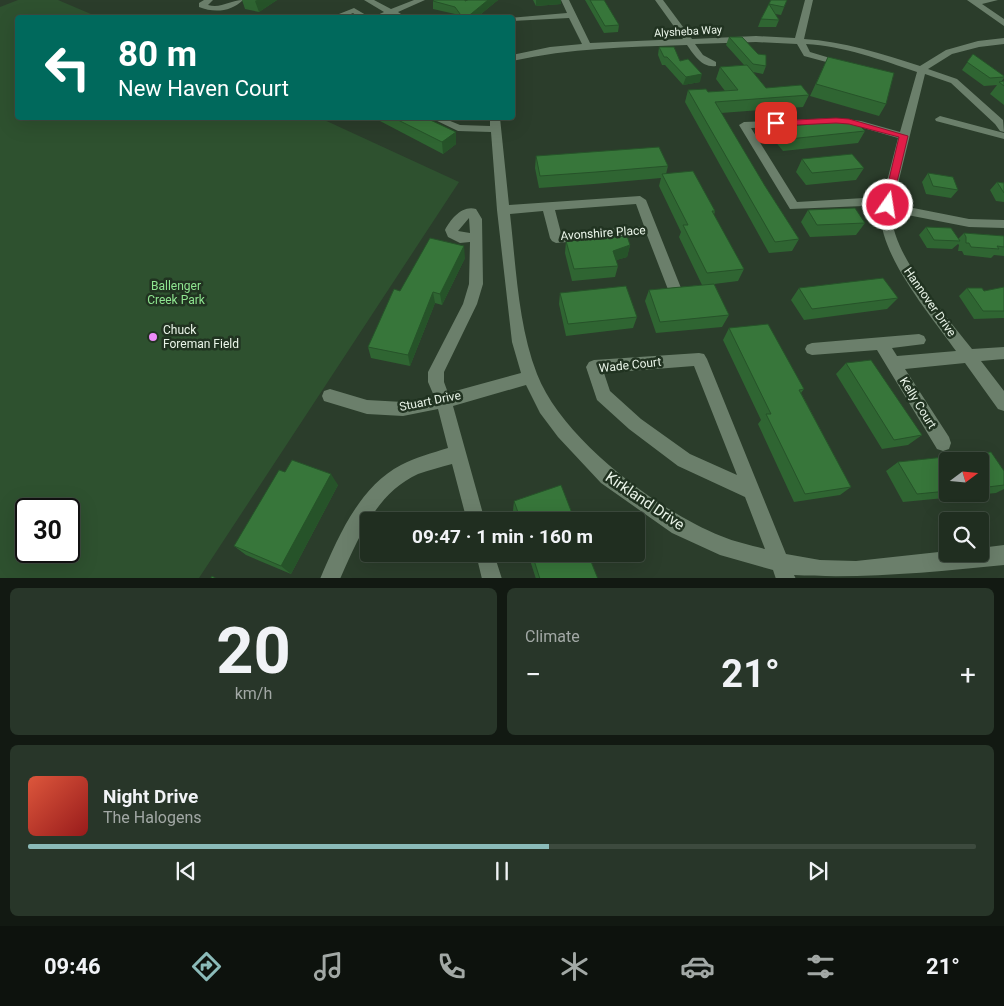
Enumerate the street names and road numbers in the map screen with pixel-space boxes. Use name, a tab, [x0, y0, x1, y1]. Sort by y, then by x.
street label: Alysheba Way	[654, 23, 723, 40]
street label: Avonshire Place	[560, 223, 646, 243]
street label: Hannover Drive	[901, 265, 959, 339]
street label: Wade Court	[598, 355, 662, 375]
street label: Kelly Court	[897, 375, 939, 431]
street label: Stuart Drive	[398, 388, 462, 414]
street label: Kirkland Drive	[602, 468, 688, 534]

